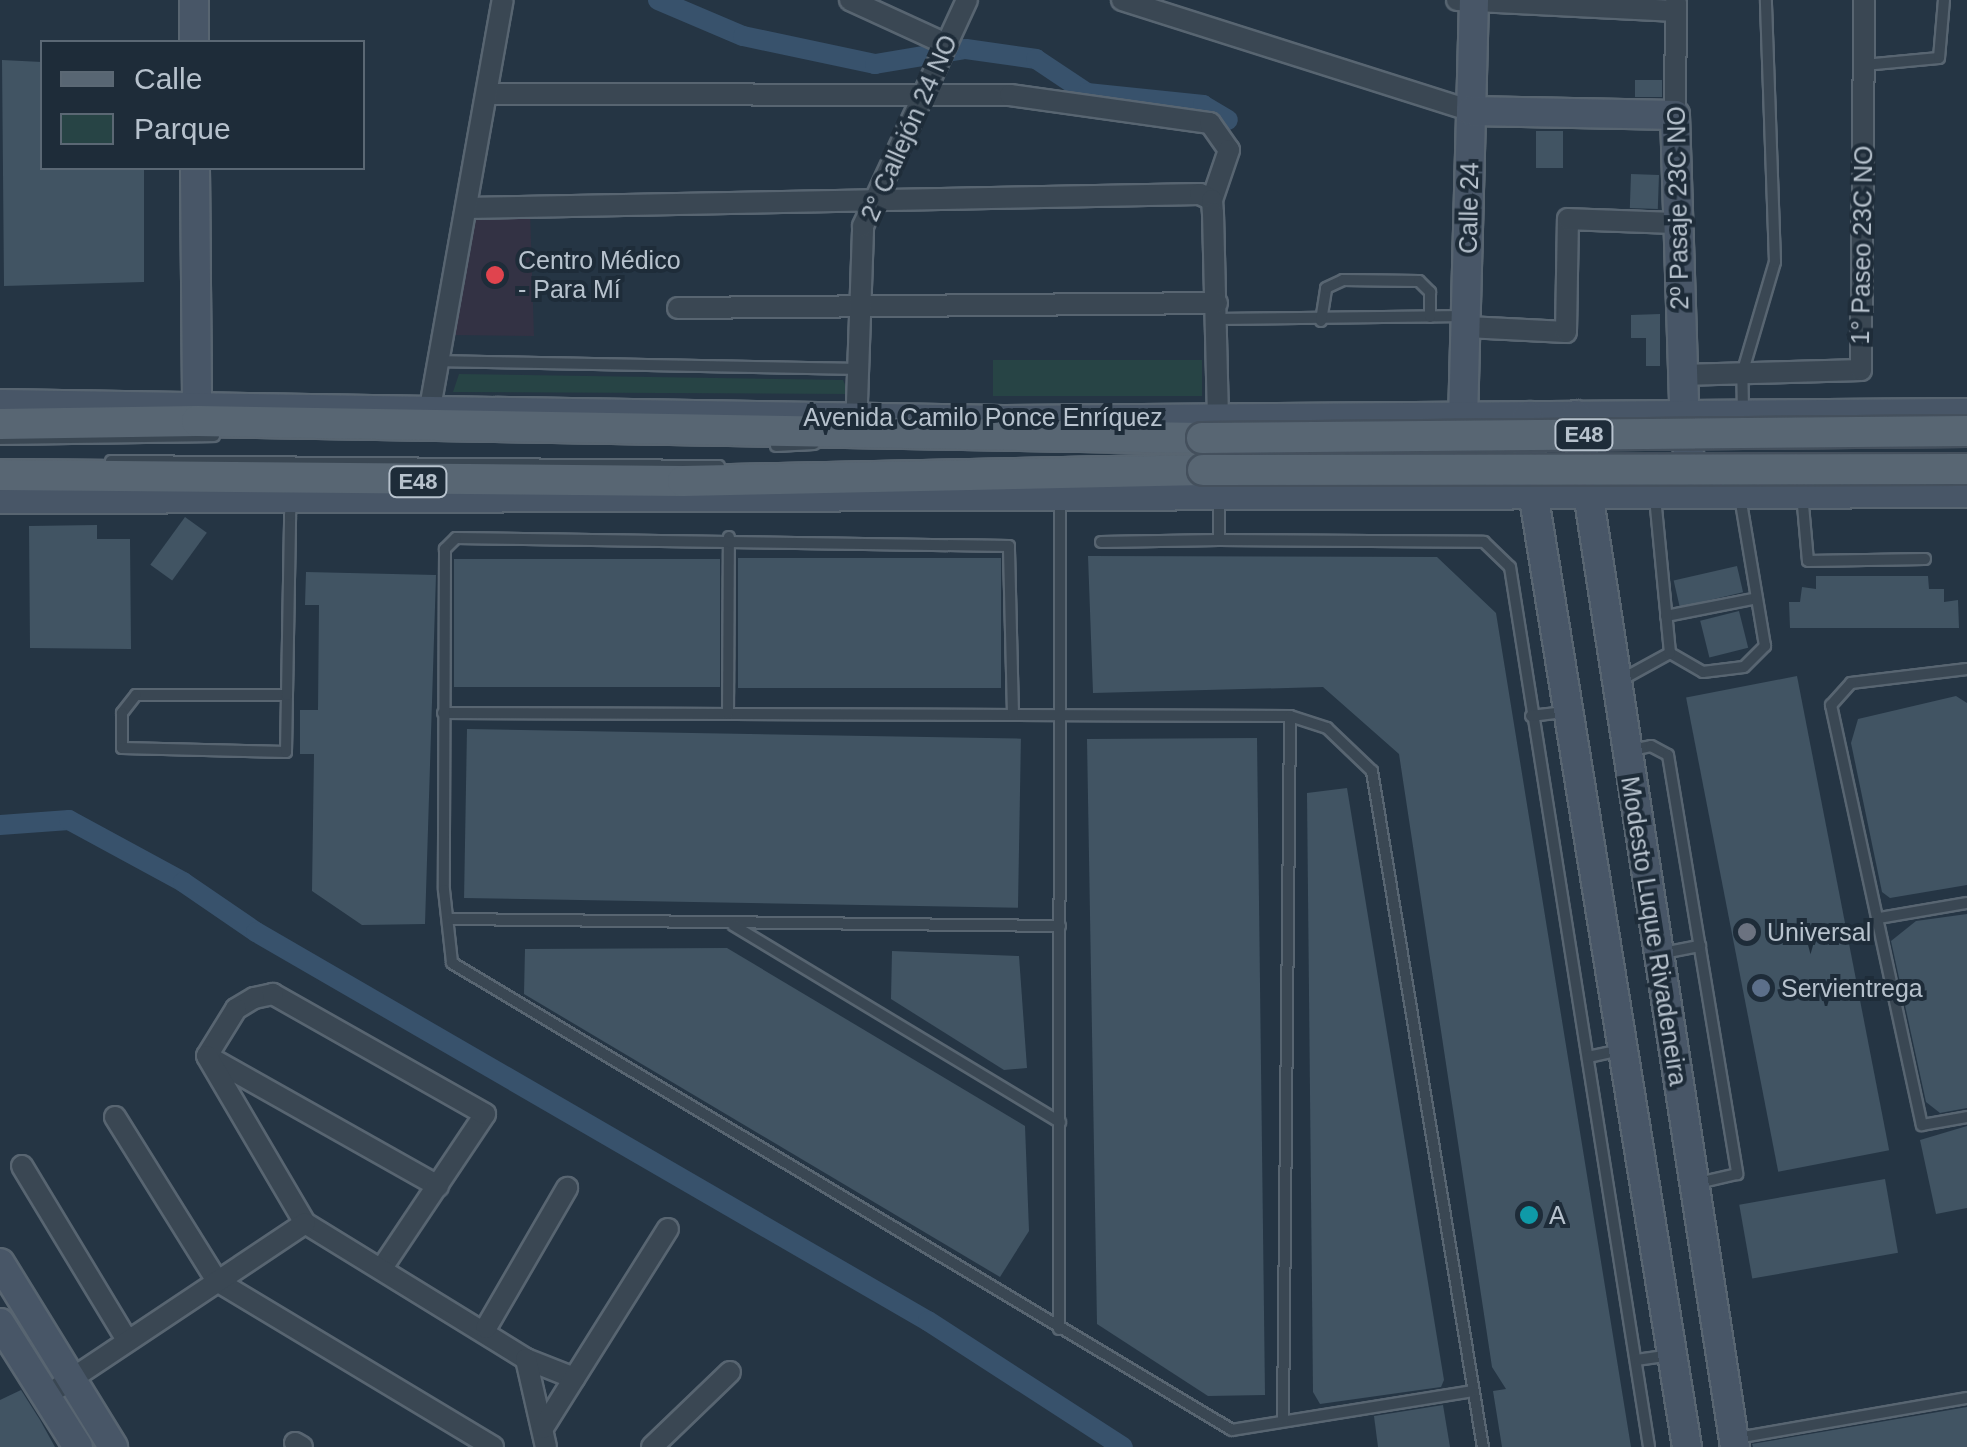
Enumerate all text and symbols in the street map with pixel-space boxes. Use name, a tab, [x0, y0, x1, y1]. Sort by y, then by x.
street label: 2° Callejón 24 NO	[855, 30, 963, 226]
legend	[40, 40, 365, 170]
text: Calle	[134, 62, 202, 95]
street label: 2º Pasaje 23C NO	[1661, 106, 1695, 310]
text: Parque	[134, 112, 231, 145]
street label: 1° Paseo 23C NO	[1845, 145, 1879, 345]
street label: Calle 24	[1453, 162, 1485, 254]
place label: Centro Médico - Para Mí	[518, 246, 681, 305]
marker: Centro Médico - Para Mí	[482, 262, 508, 288]
street label: Avenida Camilo Ponce Enríquez	[803, 402, 1163, 432]
road number: E48	[1554, 418, 1614, 452]
road number: E48	[388, 465, 448, 499]
street label: Modesto Luque Rivadeneira	[1615, 774, 1693, 1088]
place label: Universal	[1767, 917, 1871, 947]
marker: Universal	[1736, 921, 1758, 943]
place label: Servientrega	[1781, 973, 1923, 1003]
marker: Servientrega	[1750, 977, 1772, 999]
place label: A	[1549, 1200, 1566, 1230]
marker: A	[1518, 1204, 1540, 1226]

